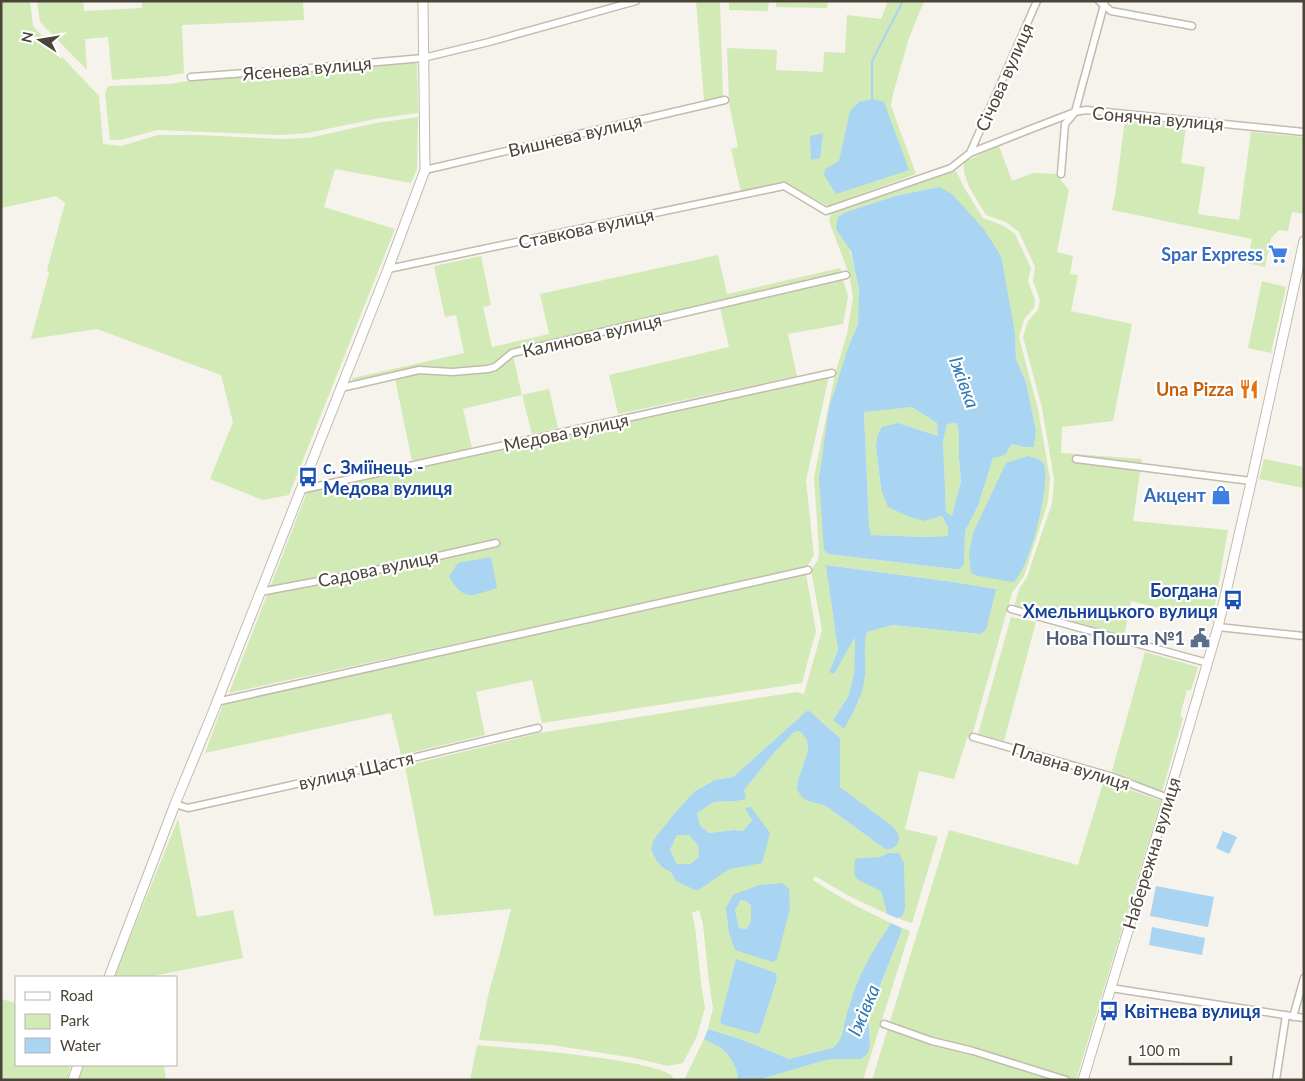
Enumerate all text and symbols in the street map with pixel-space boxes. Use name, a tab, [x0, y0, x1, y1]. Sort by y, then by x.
north arrow	[15, 15, 65, 65]
street label: Січова вулиця	[970, 19, 1038, 135]
text: N	[17, 30, 36, 44]
street label: Ясенева вулиця	[241, 51, 372, 85]
street label: Сонячна вулиця	[1091, 101, 1225, 135]
street label: Вишнева вулиця	[506, 109, 644, 161]
street label: Ставкова вулиця	[516, 203, 656, 253]
place label: Spar Express	[1161, 243, 1263, 265]
supermarket icon: Spar Express	[1267, 243, 1289, 265]
street label: Калинова вулиця	[520, 308, 664, 362]
water label: Іжівка	[945, 353, 985, 411]
place label: Una Pizza	[1156, 378, 1234, 400]
restaurant icon: Una Pizza	[1238, 378, 1260, 400]
street label: Медова вулиця	[501, 408, 631, 456]
place label: с. Зміїнець - Медова вулиця	[323, 456, 452, 499]
bus stop icon: с. Зміїнець - Медова вулиця	[297, 466, 319, 488]
place label: Акцент	[1143, 484, 1207, 506]
shop icon: Акцент	[1210, 484, 1232, 506]
street label: Садова вулиця	[316, 545, 440, 591]
place label: Богдана Хмельницького вулиця	[1023, 579, 1218, 622]
bus stop icon: Богдана Хмельницького вулиця	[1222, 589, 1244, 611]
place label: Нова Пошта №1	[1046, 627, 1185, 649]
public building icon: Нова Пошта №1	[1189, 627, 1211, 649]
street label: Плавна вулиця	[1009, 738, 1133, 794]
street label: вулиця Щастя	[296, 746, 416, 794]
street label: Набережна вулиця	[1117, 774, 1185, 932]
legend	[15, 976, 178, 1066]
water label: Іжівка	[842, 981, 884, 1039]
text: Road	[60, 986, 93, 1004]
bus stop icon: Квітнева вулиця	[1098, 1000, 1120, 1022]
place label: Квітнева вулиця	[1124, 1000, 1261, 1022]
text: Park	[60, 1011, 90, 1029]
scale bar	[1130, 1034, 1231, 1066]
text: Water	[60, 1036, 101, 1054]
text: 100 m	[1138, 1041, 1180, 1059]

